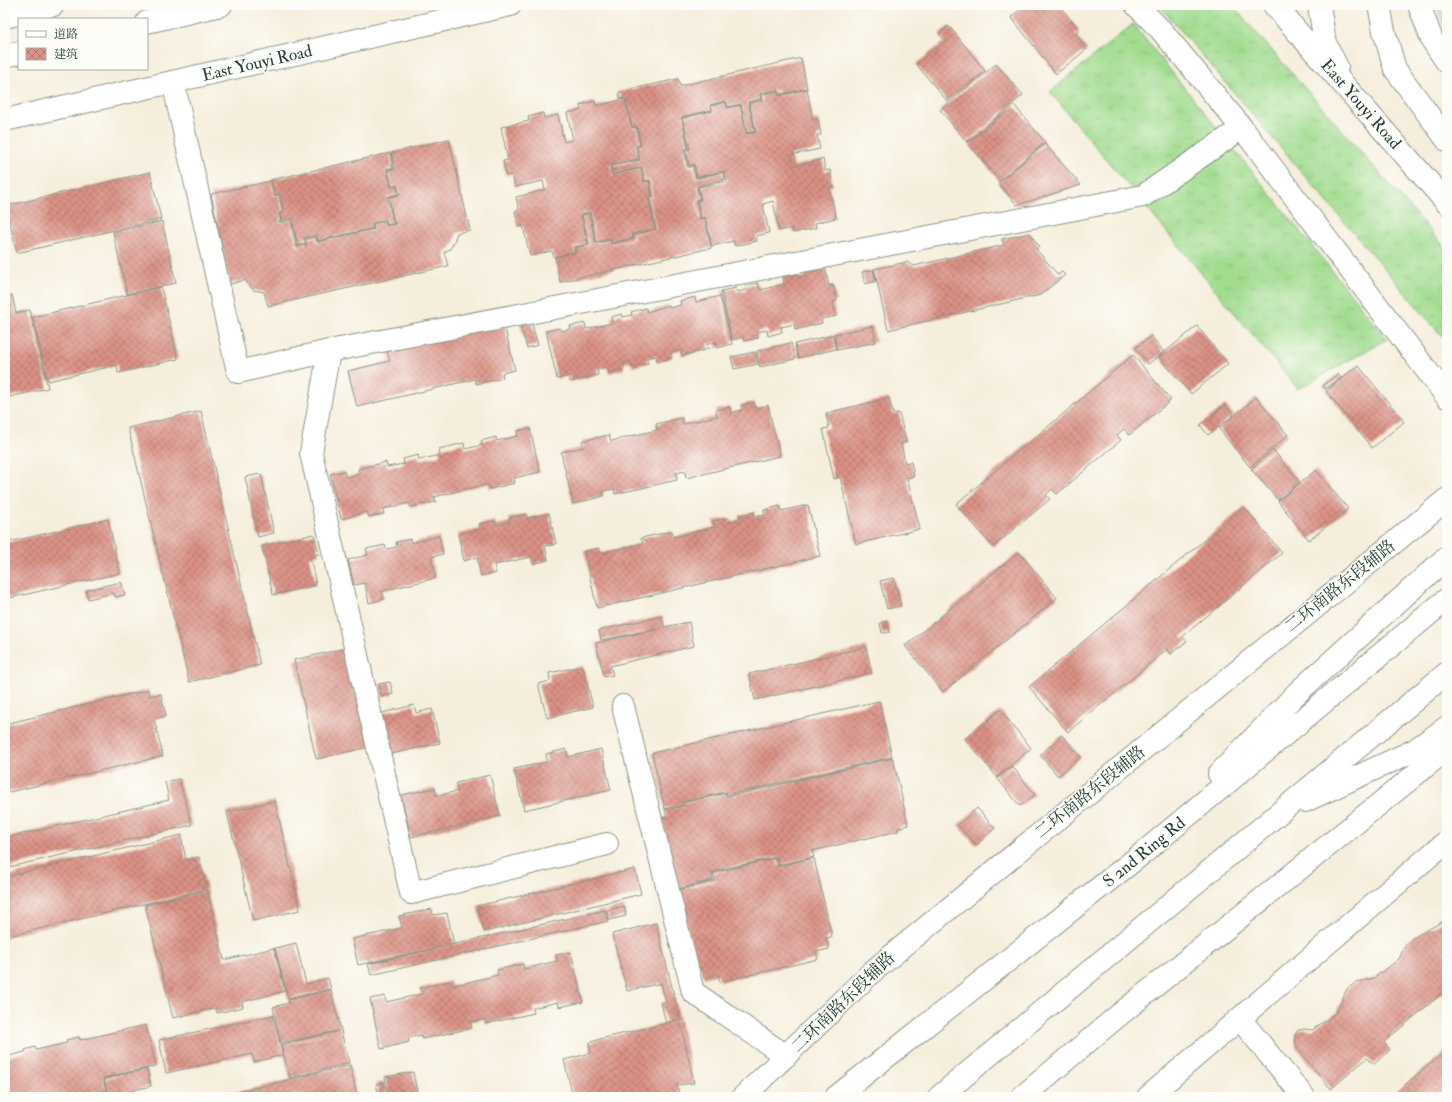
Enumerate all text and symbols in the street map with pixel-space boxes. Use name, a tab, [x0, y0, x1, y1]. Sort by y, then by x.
legend	[18, 18, 148, 70]
text: 道路	[54, 27, 78, 42]
street label: East Youyi Road	[200, 40, 315, 87]
text: 建筑	[54, 47, 78, 62]
street label: East Youyi Road	[1315, 55, 1406, 154]
street label: 二环南路东段辅路	[1281, 535, 1399, 637]
street label: 二环南路东段辅路	[1031, 741, 1149, 843]
street label: S 2nd Ring Rd	[1098, 812, 1190, 892]
street label: 二环南路东段辅路	[787, 947, 899, 1057]

